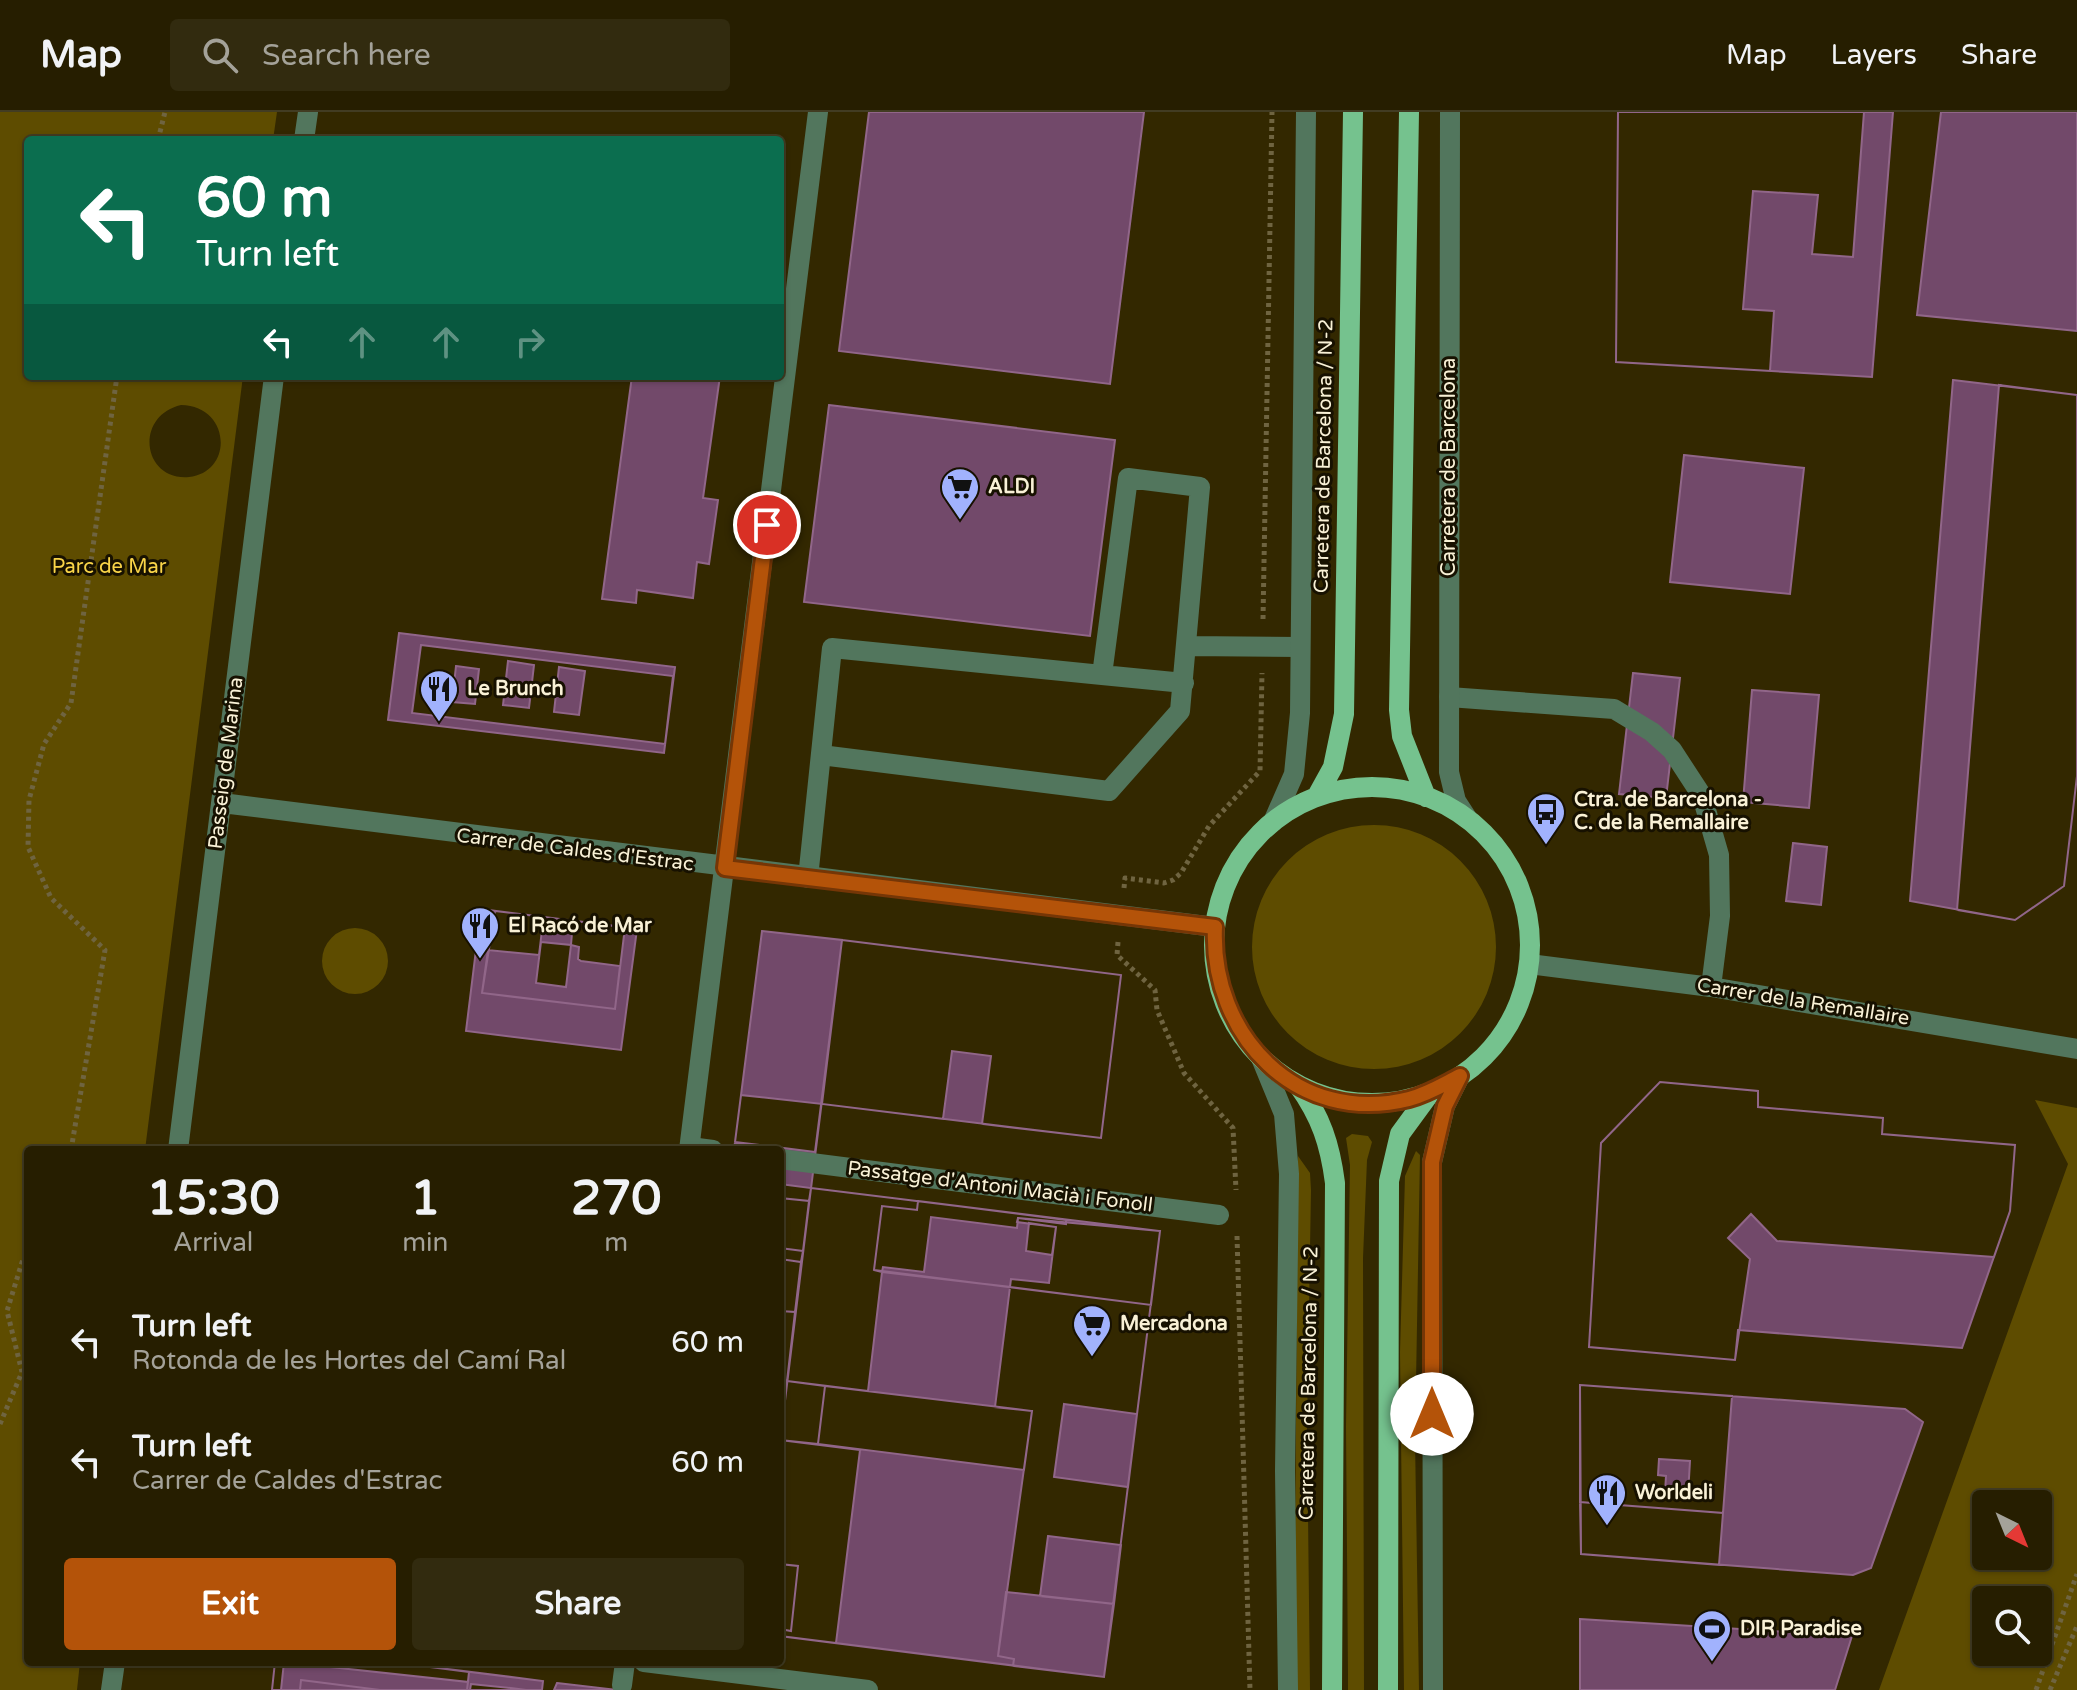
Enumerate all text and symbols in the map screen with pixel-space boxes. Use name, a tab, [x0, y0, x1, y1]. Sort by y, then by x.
search box	[170, 19, 730, 91]
text: Map	[40, 32, 122, 78]
icon: search	[198, 33, 242, 77]
text: Search here	[262, 37, 431, 74]
text: Map	[1726, 38, 1787, 72]
text: Layers	[1831, 38, 1917, 72]
text: Share	[1961, 38, 2037, 72]
text: 60 m	[196, 165, 332, 232]
icon: left	[64, 168, 168, 272]
text: Turn left	[196, 233, 339, 276]
street label: Carretera de Barcelona / N-2	[1310, 319, 1338, 593]
icon: left	[256, 320, 300, 364]
icon: ahead	[340, 320, 384, 364]
icon: ahead	[424, 320, 468, 364]
icon: right	[508, 320, 552, 364]
street label: Carretera de Barcelona	[1437, 358, 1461, 576]
supermarket icon: ALDI	[939, 466, 981, 521]
place label: ALDI	[988, 475, 1035, 499]
pin	[733, 491, 801, 559]
icon: arrive	[745, 503, 789, 547]
park label: Parc de Mar	[52, 555, 167, 579]
restaurant icon: Le Brunch	[418, 668, 460, 723]
street label: Passeig de Marina	[204, 676, 248, 850]
place label: Le Brunch	[467, 677, 564, 701]
place label: Ctra. de Barcelona - C. de la Remallaire	[1574, 788, 1762, 835]
bus stop icon: Ctra. de Barcelona - C. de la Remallaire	[1525, 791, 1567, 846]
street label: Carrer de Caldes d'Estrac	[455, 824, 695, 876]
restaurant icon: El Racó de Mar	[459, 905, 501, 960]
place label: El Racó de Mar	[508, 914, 652, 938]
street label: Carrer de la Remallaire	[1695, 973, 1911, 1031]
street label: Passatge d'Antoni Macià i Fonoll	[846, 1156, 1154, 1218]
text: 15:30	[147, 1170, 280, 1228]
text: 1	[410, 1170, 440, 1228]
text: 270	[571, 1170, 661, 1228]
text: Arrival	[173, 1227, 253, 1258]
text: min	[402, 1227, 448, 1258]
text: m	[604, 1227, 628, 1258]
street label: Carretera de Barcelona / N-2	[1295, 1246, 1323, 1520]
supermarket icon: Mercadona	[1071, 1303, 1113, 1358]
text: Turn left	[132, 1308, 251, 1345]
place label: Mercadona	[1120, 1312, 1228, 1336]
icon: left	[64, 1320, 108, 1364]
text: 60 m	[671, 1324, 744, 1361]
text: Rotonda de les Hortes del Camí Ral	[132, 1345, 566, 1376]
position arrow	[1390, 1372, 1474, 1456]
text: Turn left	[132, 1428, 251, 1465]
icon: left	[64, 1440, 108, 1484]
text: 60 m	[671, 1444, 744, 1481]
text: Carrer de Caldes d'Estrac	[132, 1465, 442, 1496]
restaurant icon: Worldeli	[1586, 1472, 1628, 1527]
place label: Worldeli	[1635, 1481, 1713, 1505]
north arrow	[1972, 1490, 2052, 1570]
map controls	[1972, 1490, 2052, 1666]
button: Exit	[64, 1558, 396, 1650]
button: Share	[412, 1558, 744, 1650]
button: search	[1972, 1586, 2052, 1666]
sports icon: DIR Paradise	[1691, 1608, 1733, 1663]
place label: DIR Paradise	[1740, 1617, 1862, 1641]

